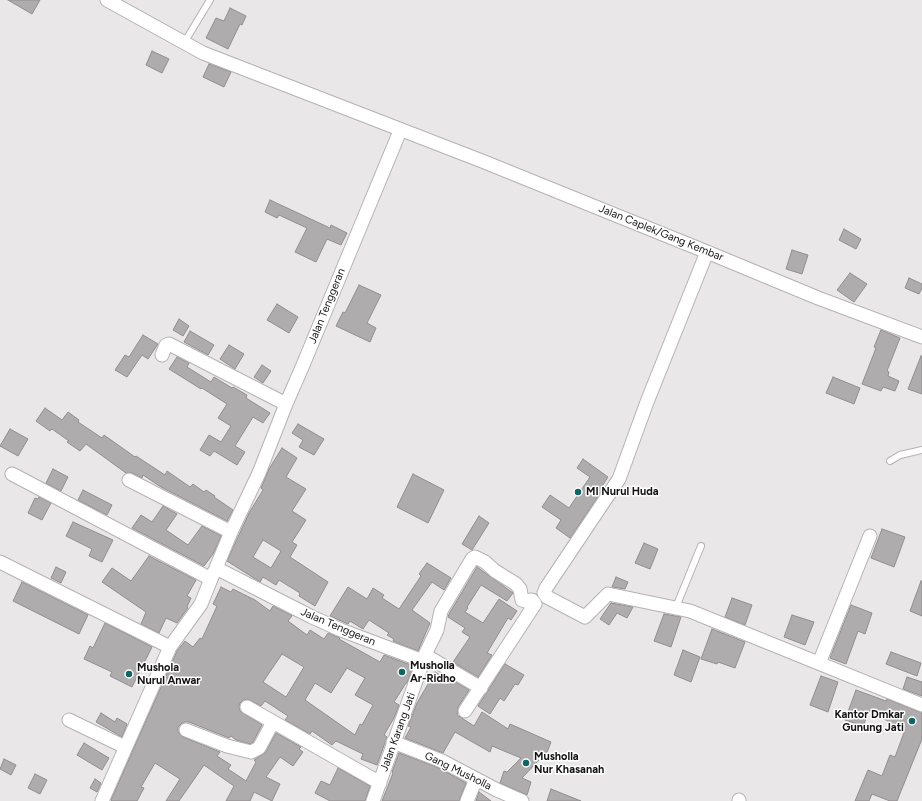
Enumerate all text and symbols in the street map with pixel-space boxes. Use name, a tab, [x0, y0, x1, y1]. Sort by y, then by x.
street label: Jalan Caplek/Gang Kembar	[597, 202, 725, 264]
street label: Jalan Tenggeran	[306, 266, 348, 346]
place label: MI Nurul Huda	[586, 485, 659, 499]
marker: MI Nurul Huda	[573, 487, 583, 497]
street label: Jalan Tenggeran	[299, 605, 377, 649]
place label: Musholla Ar-Ridho	[410, 659, 456, 685]
place label: Mushola Nurul Anwar	[137, 661, 200, 687]
marker: Musholla Ar-Ridho	[397, 667, 407, 677]
marker: Mushola Nurul Anwar	[124, 669, 134, 679]
street label: Jalan Karang Jati	[378, 691, 418, 773]
place label: Kantor Dmkar Gunung Jati	[834, 708, 904, 734]
marker: Kantor Dmkar Gunung Jati	[907, 716, 917, 726]
street label: Gang Musholla	[422, 749, 494, 793]
place label: Musholla Nur Khasanah	[534, 750, 604, 776]
marker: Musholla Nur Khasanah	[521, 758, 531, 768]

